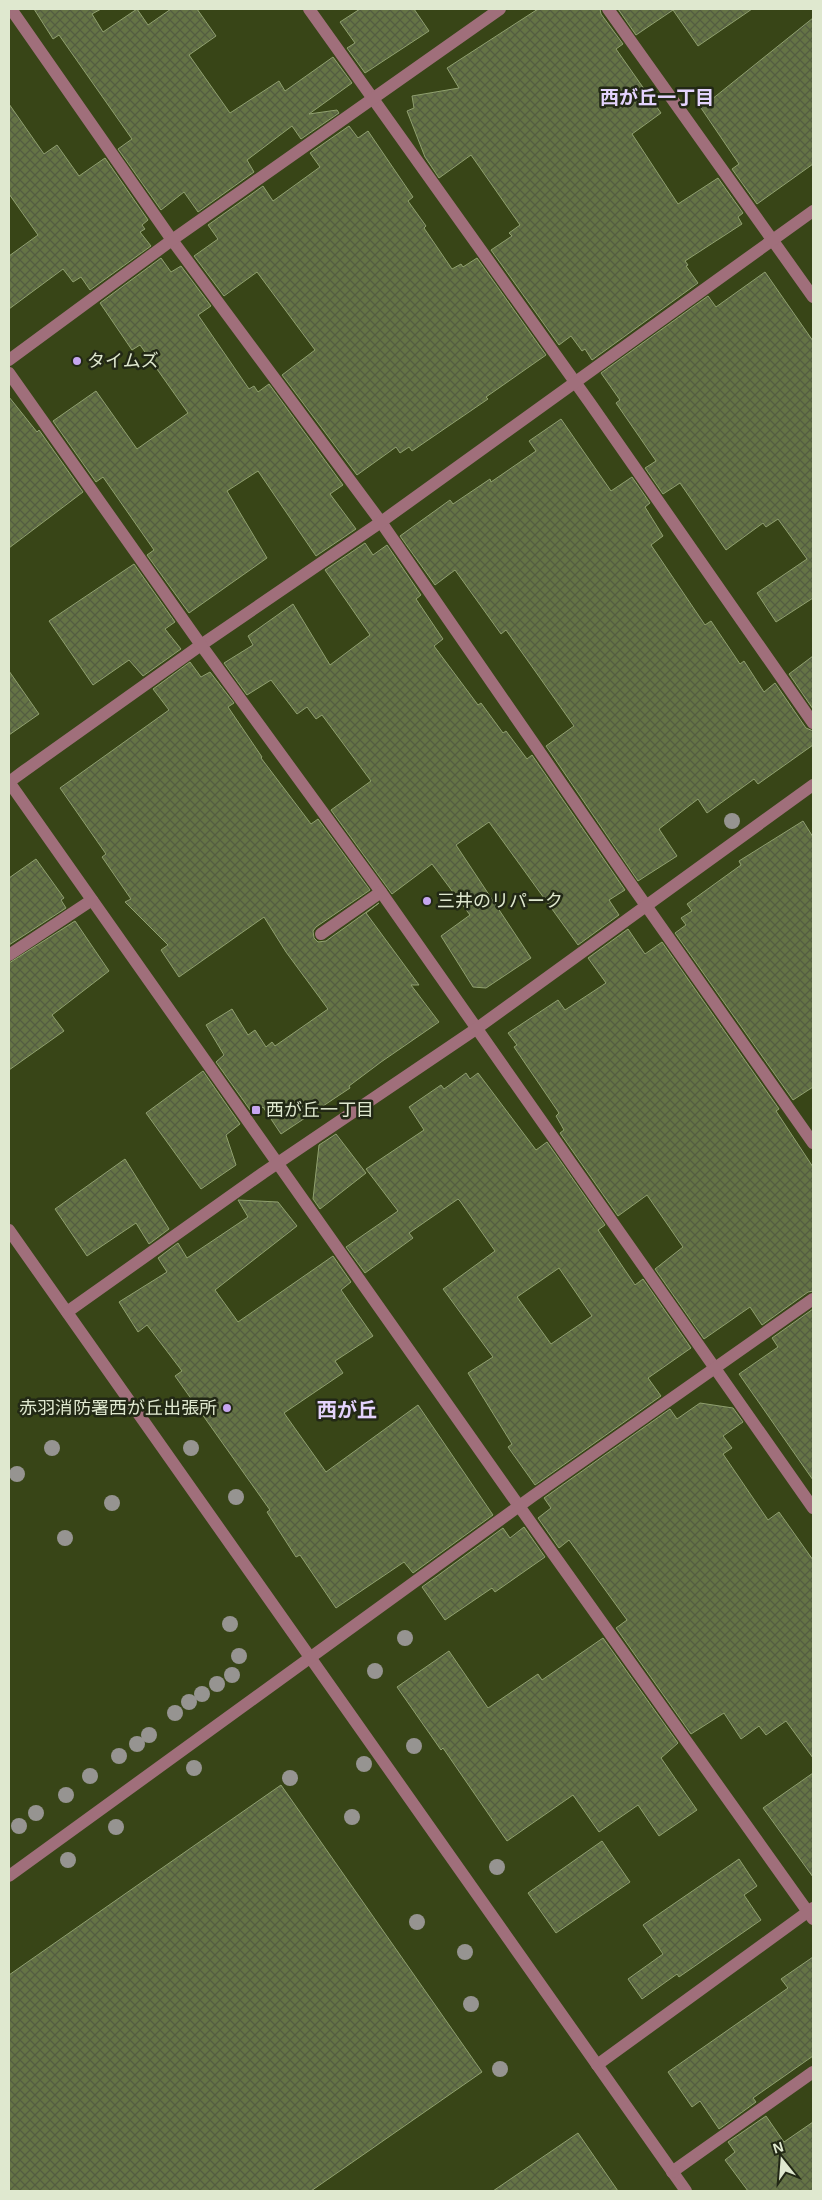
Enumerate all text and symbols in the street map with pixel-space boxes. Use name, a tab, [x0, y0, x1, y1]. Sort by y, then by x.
district label: 西が丘一丁目	[600, 87, 714, 108]
place label: タイムズ	[87, 351, 159, 371]
marker: タイムズ	[71, 355, 83, 367]
place label: 三井のリパーク	[437, 891, 563, 911]
marker: 三井のリパーク	[421, 895, 433, 907]
place label: 西が丘一丁目	[266, 1100, 374, 1120]
marker: 西が丘一丁目	[250, 1104, 262, 1116]
place label: 赤羽消防署西が丘出張所	[19, 1398, 217, 1418]
district label: 西が丘	[317, 1399, 377, 1421]
marker: 赤羽消防署西が丘出張所	[221, 1402, 233, 1414]
north arrow	[757, 2135, 807, 2185]
text: N	[771, 2138, 785, 2157]

